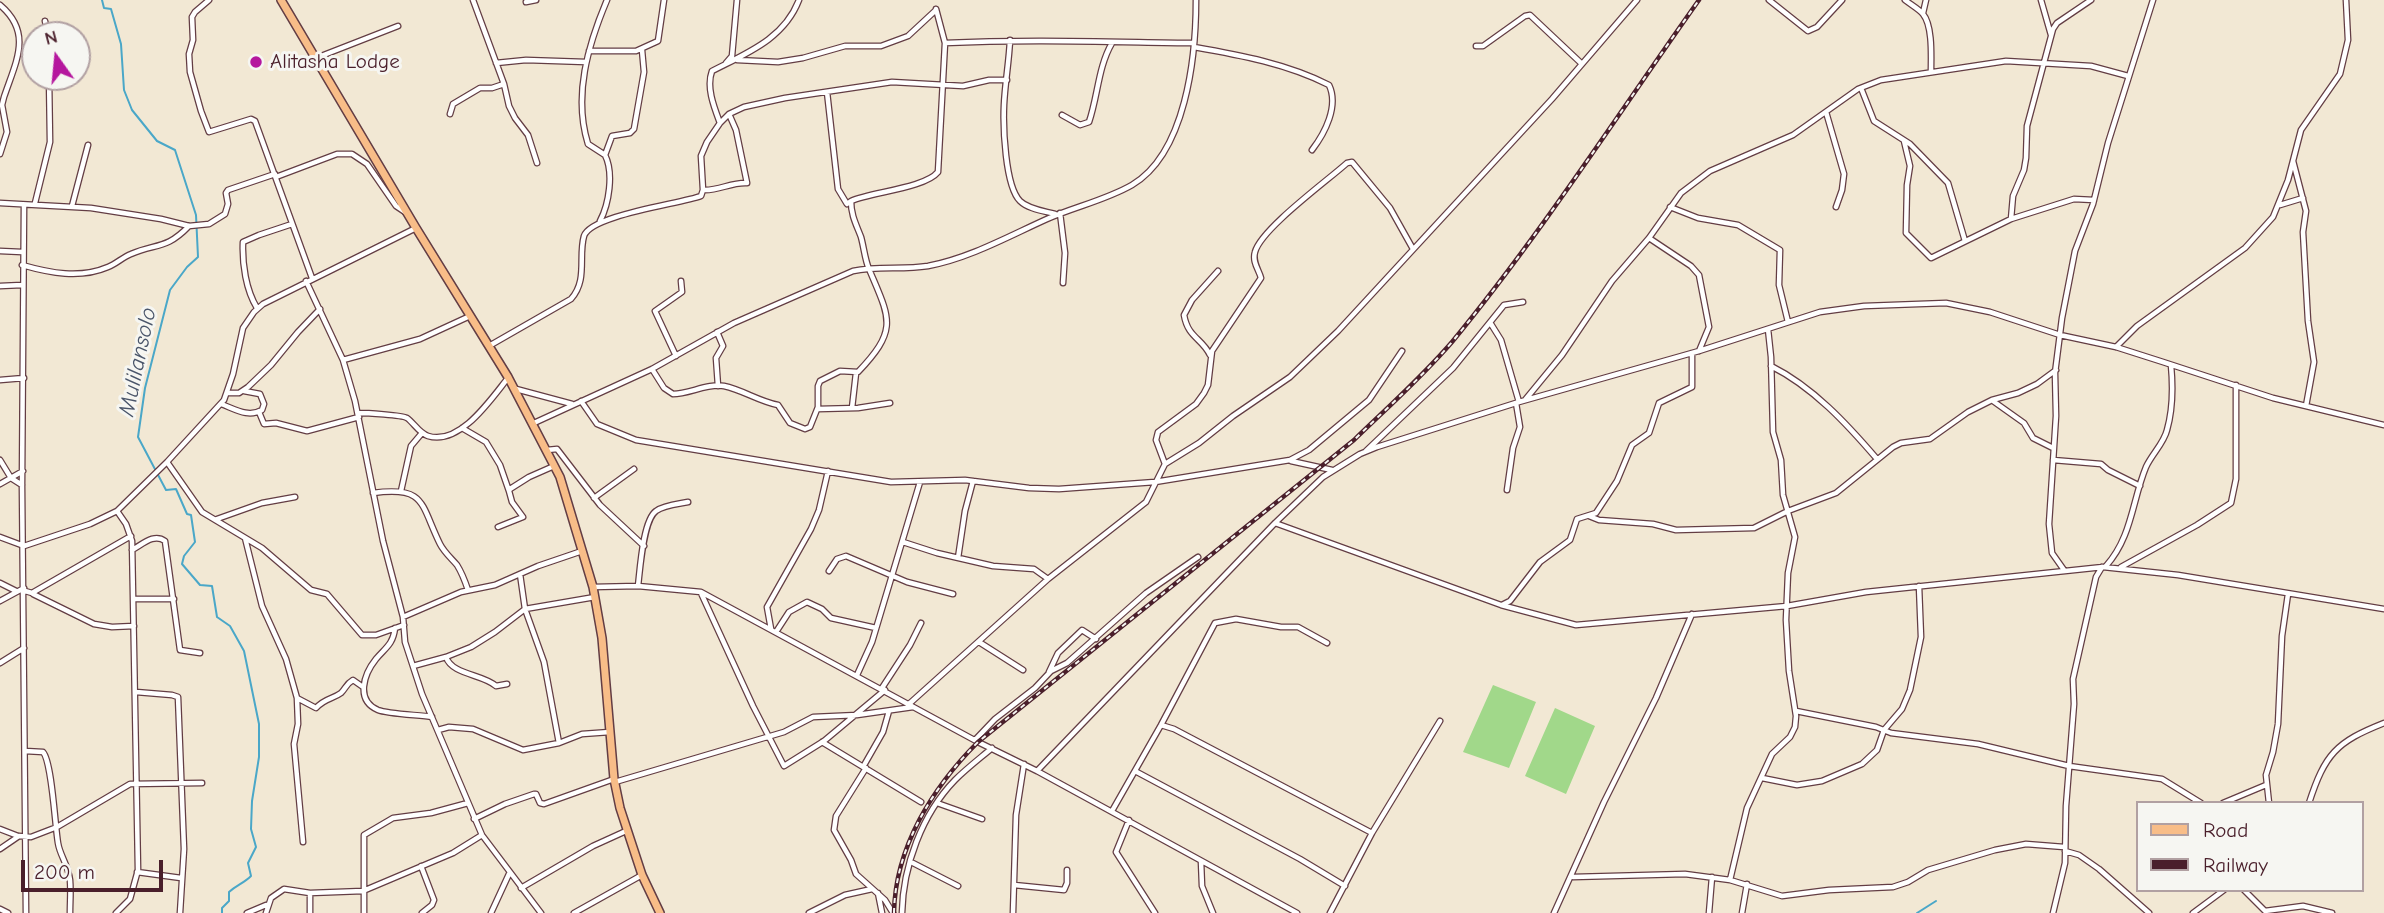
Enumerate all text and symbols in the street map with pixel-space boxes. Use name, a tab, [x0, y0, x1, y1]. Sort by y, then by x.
north arrow	[21, 21, 91, 91]
text: N	[42, 25, 60, 50]
place label: Alitasha Lodge	[270, 49, 400, 75]
marker: Alitasha Lodge	[248, 54, 264, 70]
water label: Mulilansolo	[113, 305, 163, 419]
legend	[2136, 801, 2363, 892]
text: Road	[2203, 818, 2248, 842]
scale bar	[24, 846, 166, 890]
text: Railway	[2203, 853, 2268, 877]
text: 200 m	[34, 860, 95, 884]

